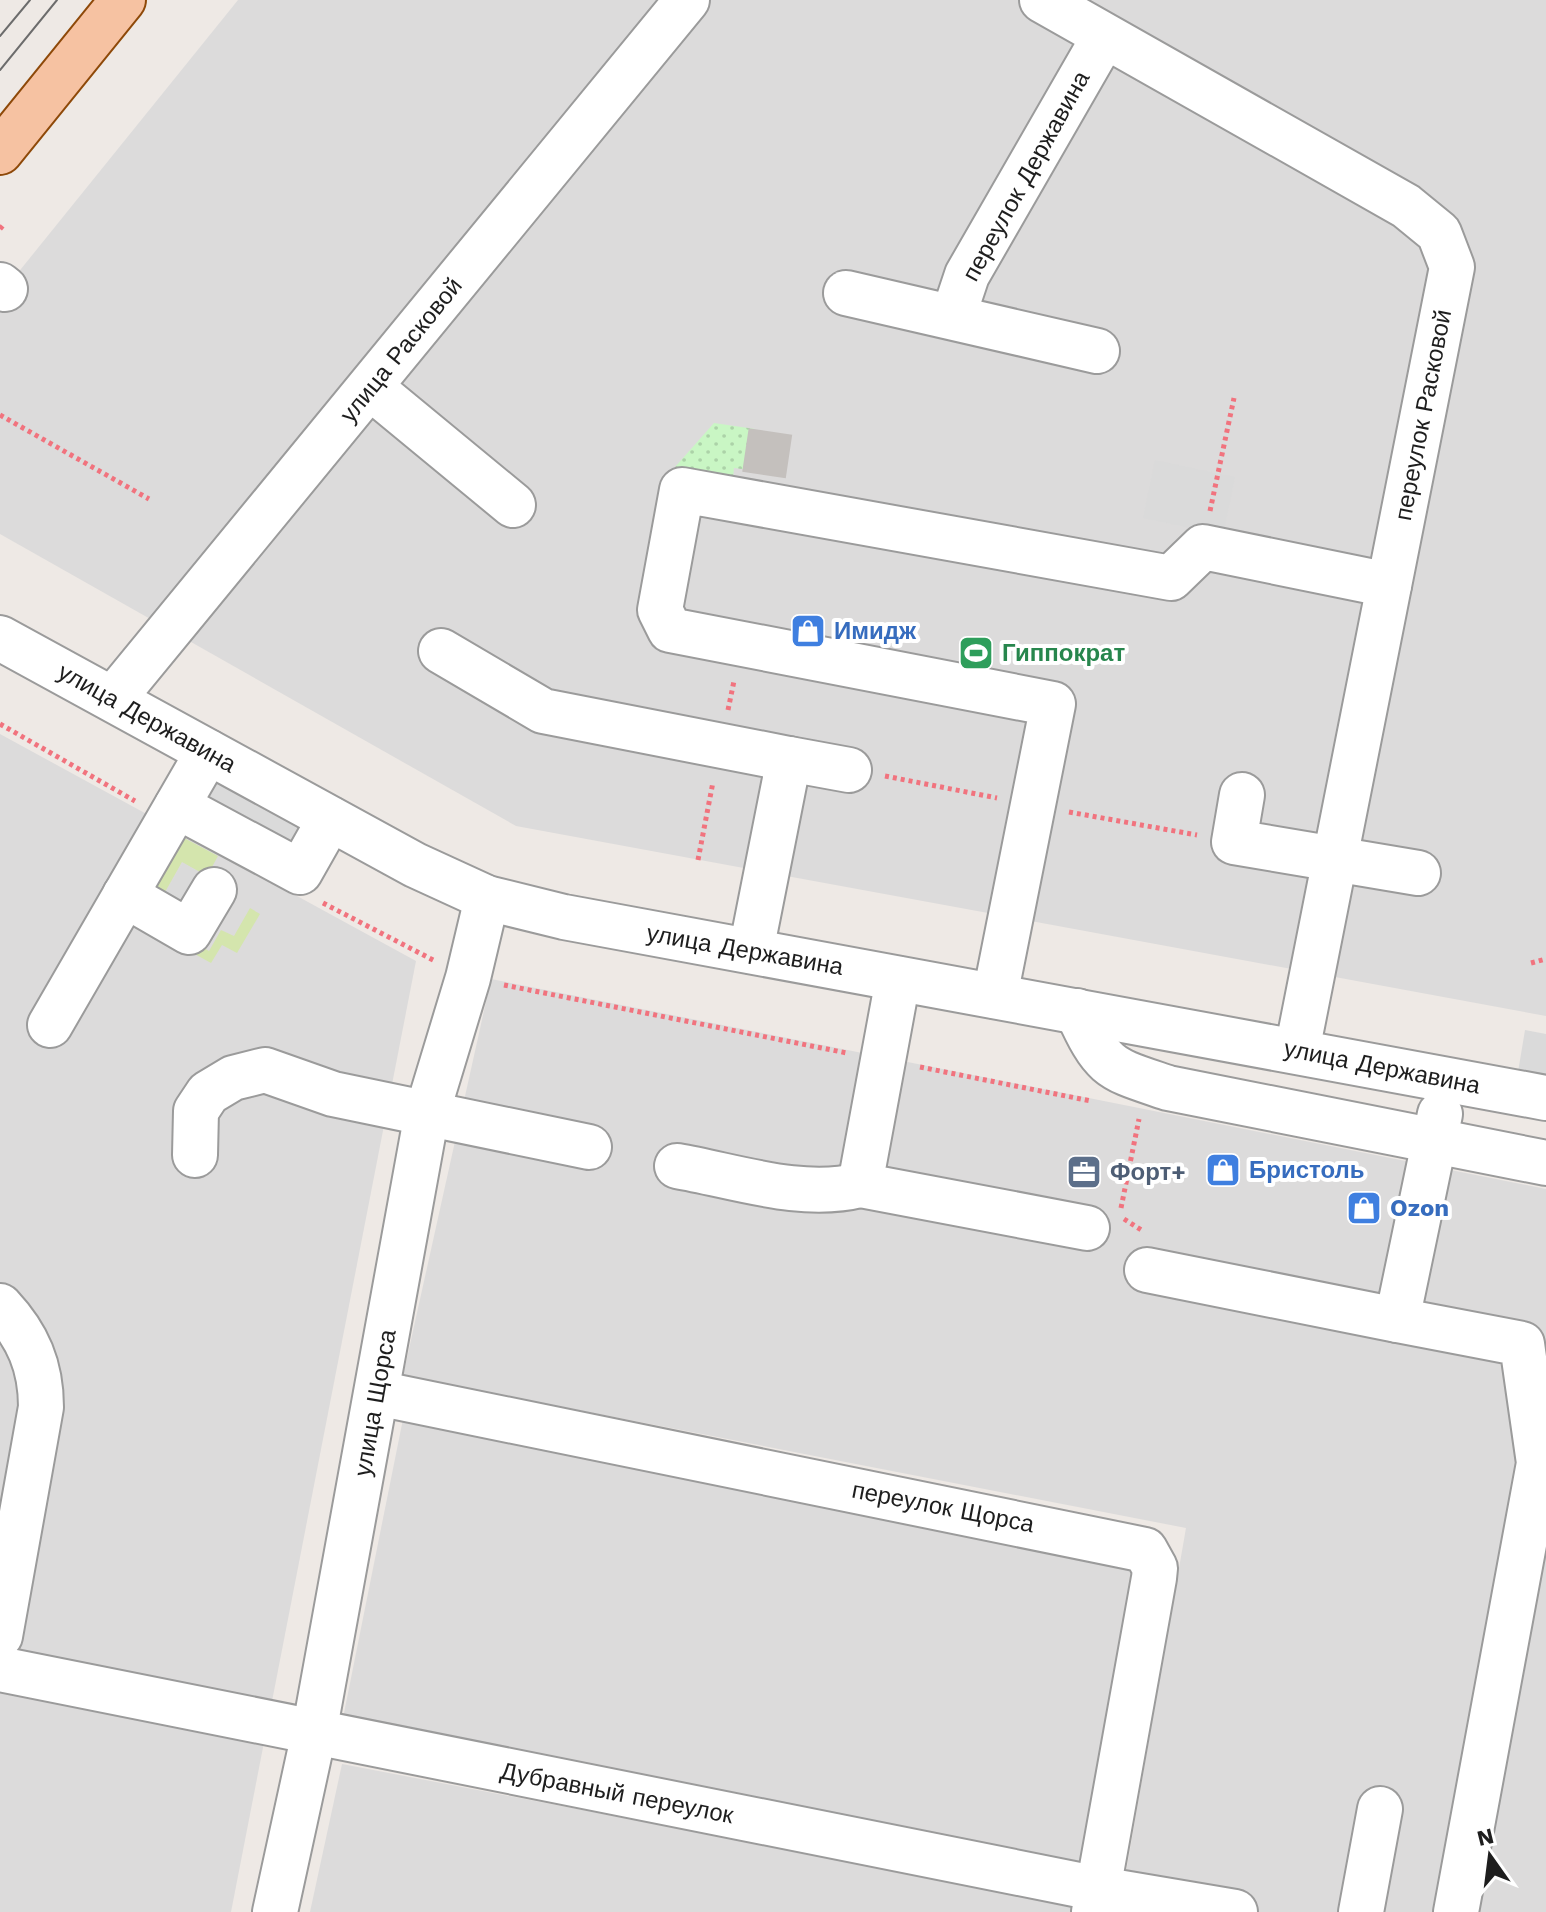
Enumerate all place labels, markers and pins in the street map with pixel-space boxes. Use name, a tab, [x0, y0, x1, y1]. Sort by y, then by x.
shop icon: Имидж	[789, 612, 827, 650]
place label: Имидж	[834, 617, 917, 645]
sports icon: Гиппократ	[957, 634, 995, 672]
place label: Гиппократ	[1002, 639, 1125, 667]
shop icon: Бристоль	[1204, 1151, 1242, 1189]
office icon: Форт+	[1065, 1153, 1103, 1191]
place label: Бристоль	[1249, 1156, 1365, 1184]
place label: Форт+	[1110, 1158, 1186, 1186]
shop icon: Ozon	[1345, 1189, 1383, 1227]
place label: Ozon	[1390, 1194, 1449, 1222]

